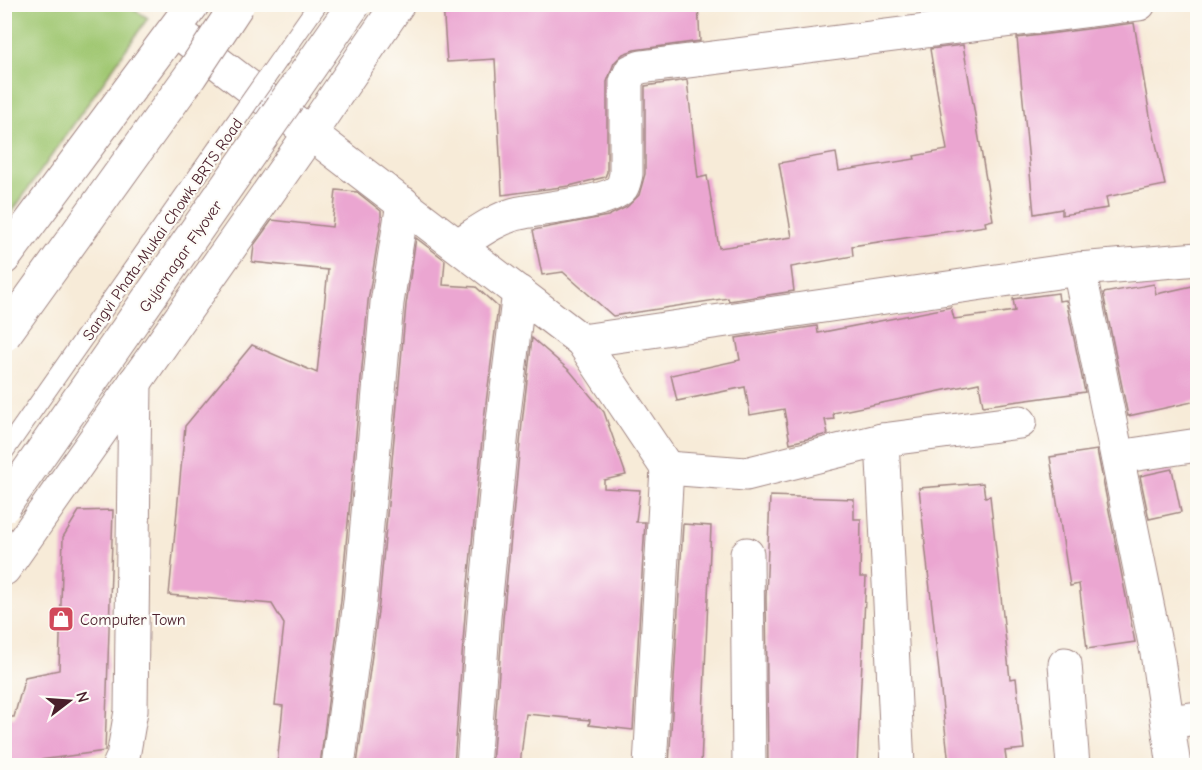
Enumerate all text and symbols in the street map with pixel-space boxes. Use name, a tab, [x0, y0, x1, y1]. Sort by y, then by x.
street label: Sangvi Phata-Mukai Chowk BRTS Road	[79, 115, 247, 344]
street label: Gujarnagar Flyover	[136, 197, 226, 316]
shop icon: Computer Town	[46, 604, 76, 634]
place label: Computer Town	[80, 611, 186, 629]
north arrow	[39, 671, 99, 731]
text: N	[72, 689, 93, 705]

